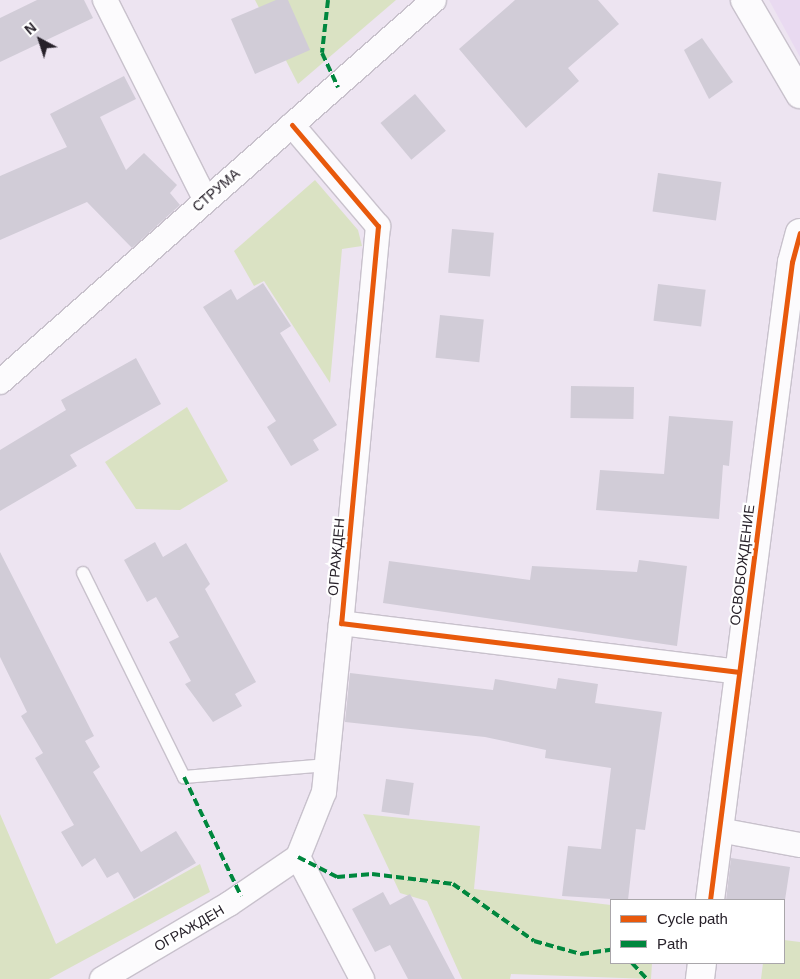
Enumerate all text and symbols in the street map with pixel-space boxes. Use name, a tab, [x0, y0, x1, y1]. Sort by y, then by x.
north arrow	[15, 15, 65, 65]
text: N	[21, 19, 39, 38]
street label: СТРУМА	[189, 165, 243, 215]
street label: ОСВОБОЖДЕНИЕ	[726, 504, 758, 626]
street label: ОГРАЖДЕН	[324, 517, 348, 597]
legend	[610, 899, 785, 964]
street label: ОГРАЖДЕН	[151, 901, 227, 955]
text: Cycle path	[657, 910, 728, 927]
text: Path	[657, 935, 688, 952]

